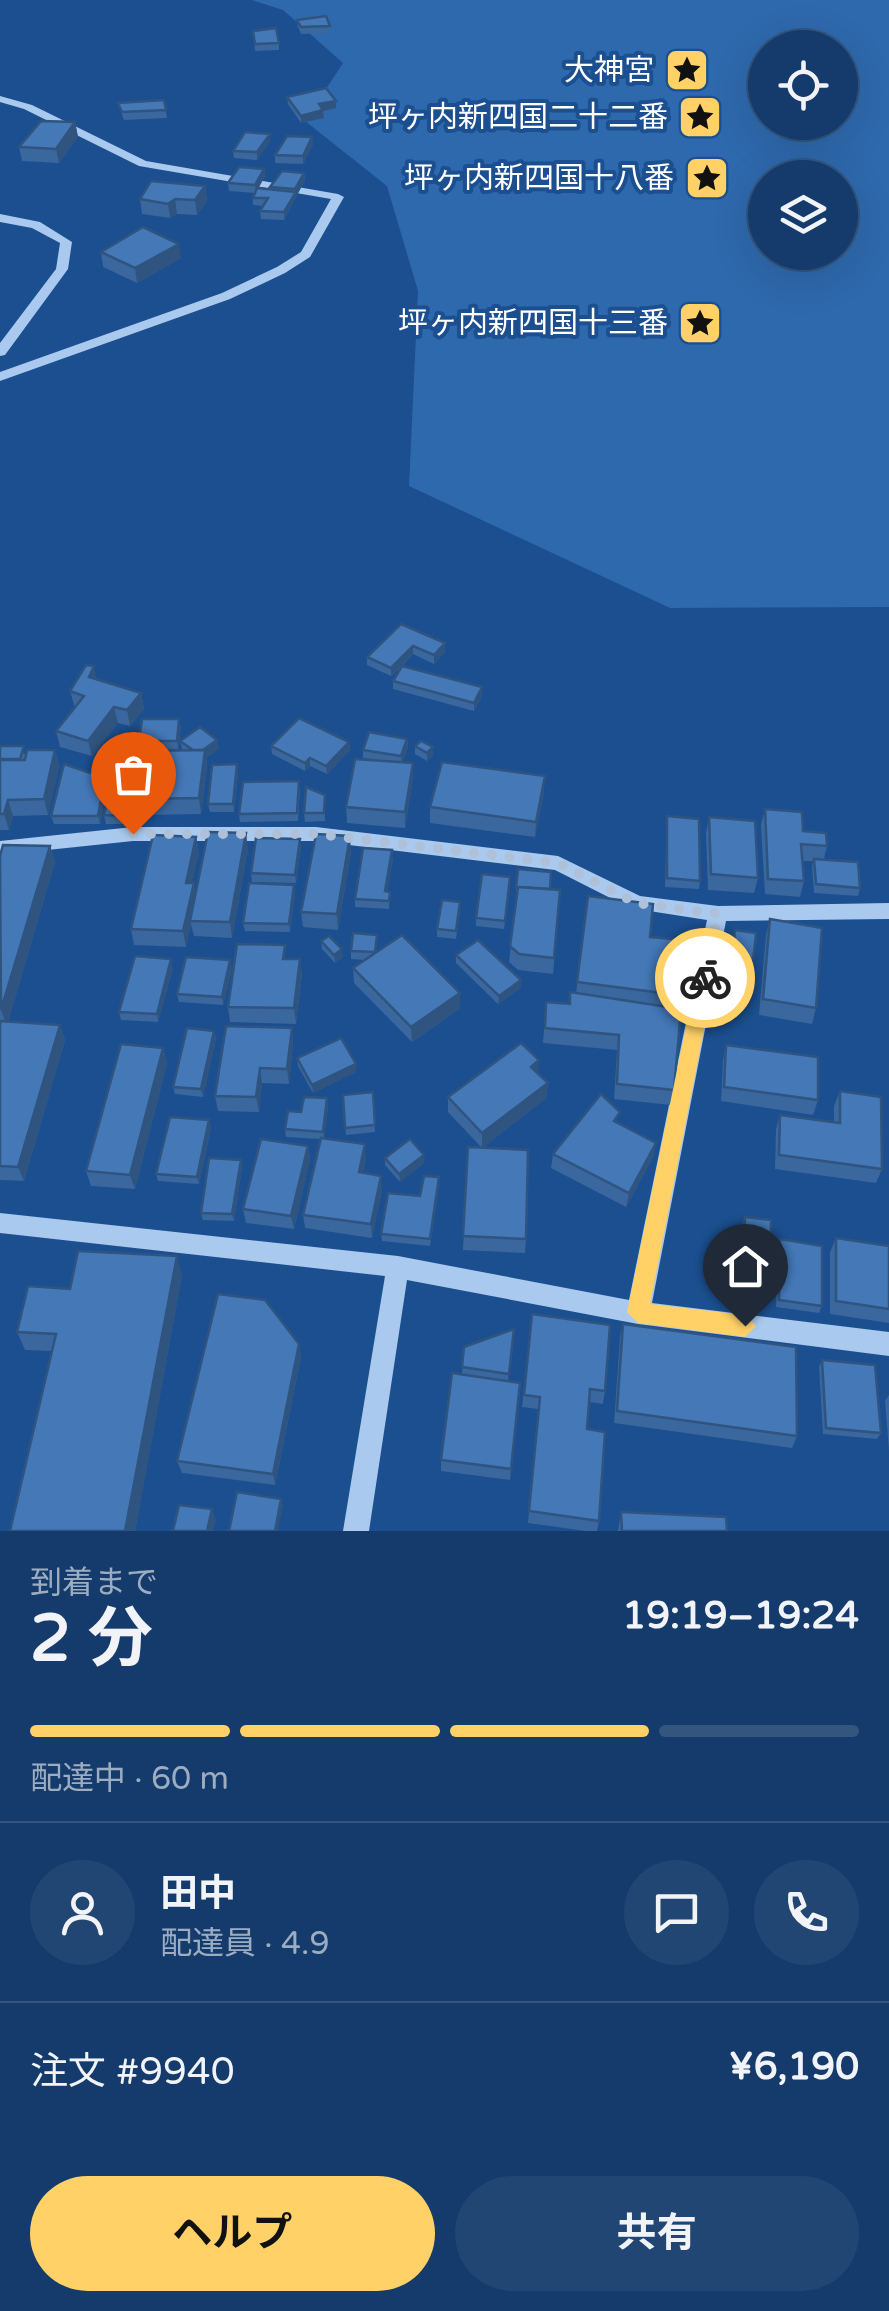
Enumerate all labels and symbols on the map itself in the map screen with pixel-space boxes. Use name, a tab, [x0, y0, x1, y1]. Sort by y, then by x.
place icon: 大神宮	[664, 47, 710, 93]
place label: 大神宮	[564, 52, 654, 89]
place icon: 坪ヶ内新四国二十二番	[677, 94, 723, 140]
place label: 坪ヶ内新四国二十二番	[368, 99, 668, 136]
place icon: 坪ヶ内新四国十八番	[684, 155, 730, 201]
place label: 坪ヶ内新四国十八番	[404, 160, 674, 197]
place icon: 坪ヶ内新四国十三番	[677, 300, 723, 346]
place label: 坪ヶ内新四国十三番	[398, 305, 668, 342]
pin	[91, 732, 176, 835]
courier	[655, 928, 755, 1028]
pin	[703, 1224, 788, 1327]

